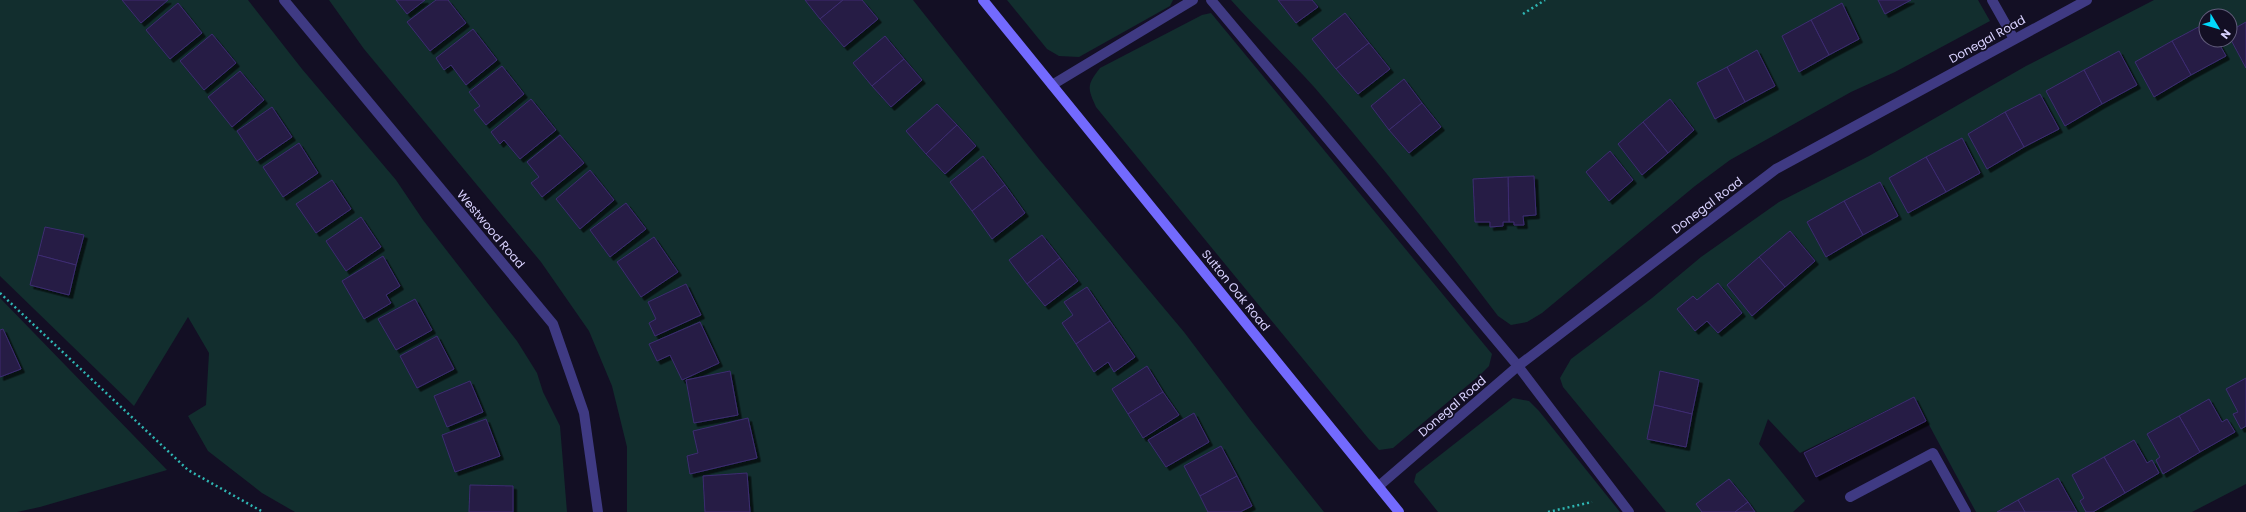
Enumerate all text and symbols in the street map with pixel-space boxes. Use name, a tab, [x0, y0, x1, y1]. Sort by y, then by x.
north arrow	[2198, 8, 2238, 48]
street label: Donegal Road	[1946, 11, 2028, 67]
text: N	[2217, 26, 2235, 42]
street label: Donegal Road	[1668, 173, 1746, 237]
street label: Westwood Road	[453, 186, 529, 272]
street label: Sutton Oak Road	[1198, 246, 1274, 334]
street label: Donegal Road	[1414, 372, 1490, 440]

